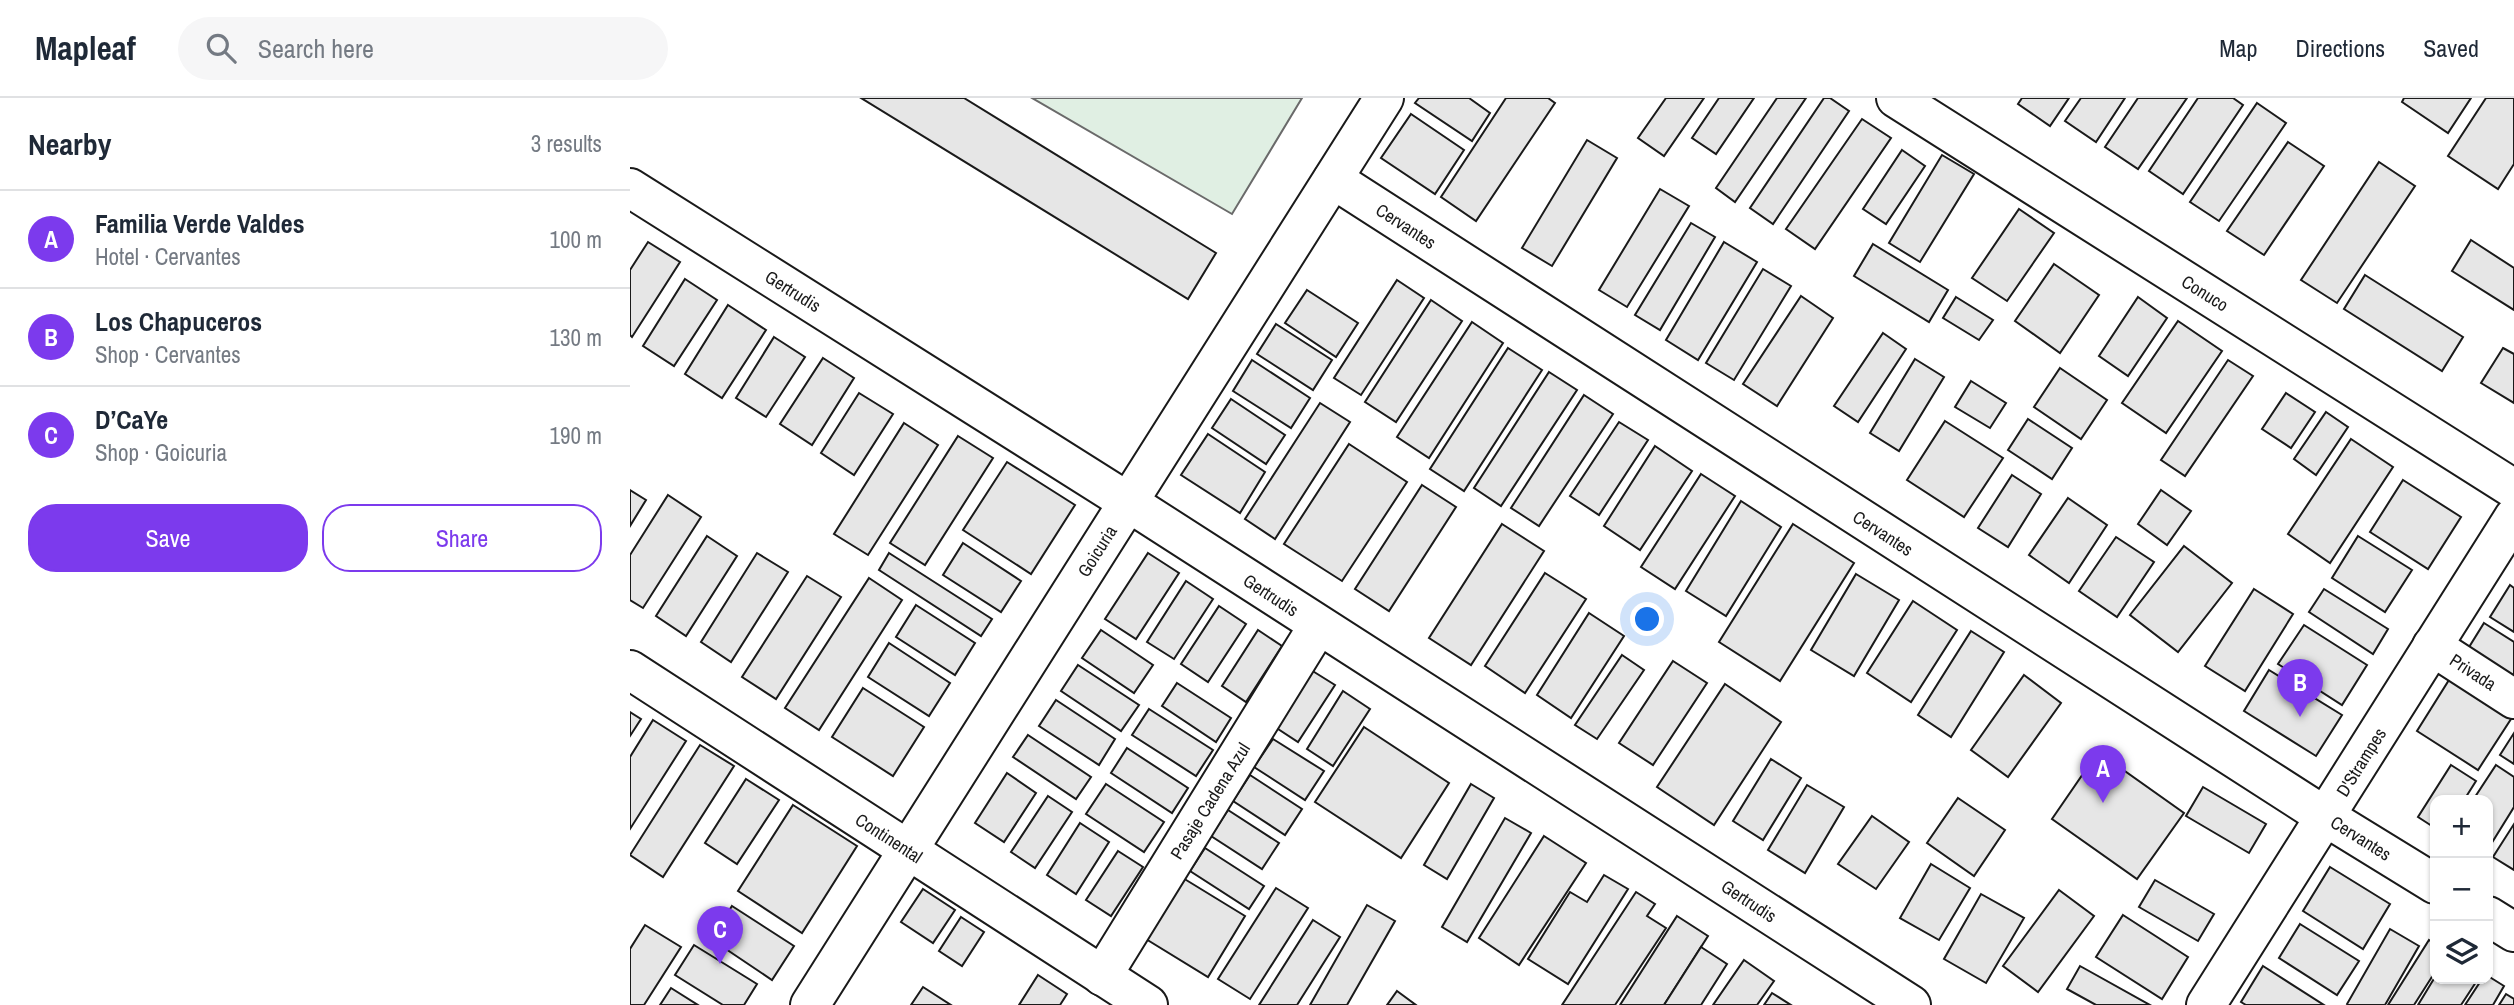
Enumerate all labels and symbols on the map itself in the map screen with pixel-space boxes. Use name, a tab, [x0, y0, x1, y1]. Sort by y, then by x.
street label: Cervantes	[1371, 197, 1441, 255]
street label: Gertrudis	[760, 264, 826, 318]
street label: Conuco	[2177, 269, 2233, 317]
street label: Cervantes	[1848, 504, 1918, 562]
street label: Goicuria	[1071, 520, 1123, 582]
street label: Gertrudis	[1238, 568, 1304, 622]
your location	[1630, 602, 1664, 636]
street label: Privada	[2445, 648, 2501, 696]
pin: B	[2277, 659, 2323, 717]
street label: D'Strampes	[2330, 723, 2392, 801]
street label: Pasaje Cadena Azul	[1164, 738, 1256, 864]
pin: A	[2080, 745, 2126, 803]
street label: Continental	[851, 807, 927, 869]
street label: Cervantes	[2326, 810, 2396, 866]
street label: Gertrudis	[1716, 874, 1782, 928]
pin: C	[697, 906, 743, 964]

